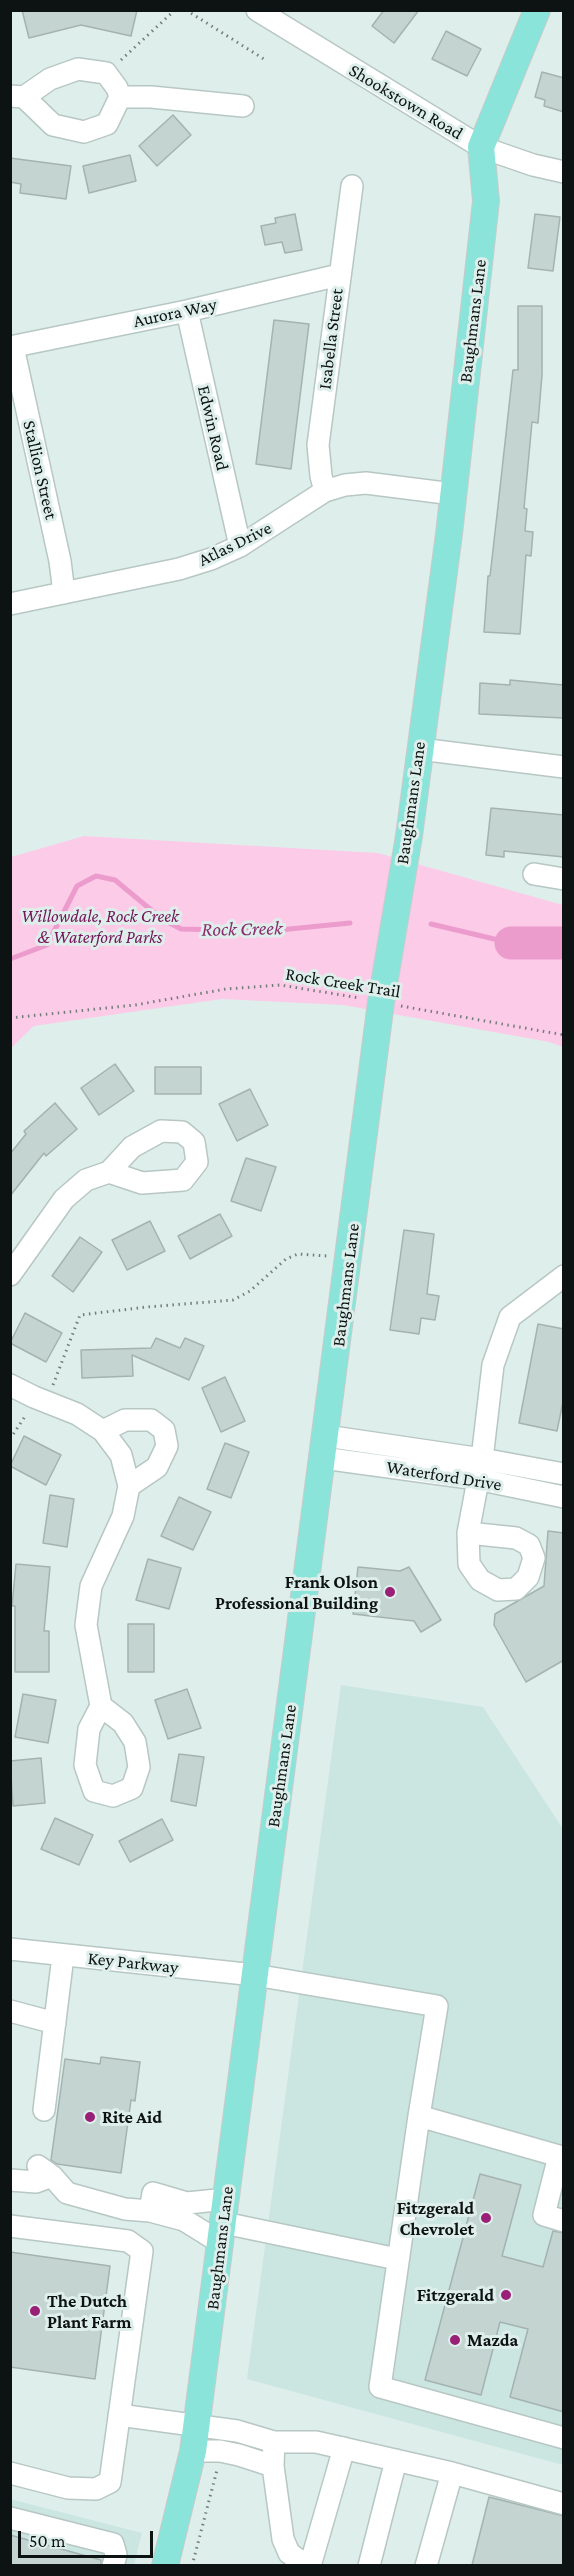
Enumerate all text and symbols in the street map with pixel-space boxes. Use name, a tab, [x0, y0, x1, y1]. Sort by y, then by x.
street label: Shookstown Road	[345, 60, 467, 144]
street label: Baughmans Lane	[455, 258, 491, 384]
street label: Isabella Street	[314, 287, 348, 391]
street label: Aurora Way	[131, 294, 219, 332]
street label: Edwin Road	[193, 383, 233, 473]
street label: Stallion Street	[18, 418, 62, 522]
street label: Atlas Drive	[195, 517, 275, 571]
street label: Baughmans Lane	[392, 740, 430, 866]
park label: Willowdale, Rock Creek & Waterford Parks	[21, 905, 179, 948]
water label: Rock Creek	[201, 916, 283, 942]
street label: Rock Creek Trail	[284, 963, 402, 1003]
street label: Baughmans Lane	[328, 1222, 364, 1348]
street label: Waterford Drive	[385, 1456, 503, 1496]
place label: Frank Olson Professional Building	[215, 1571, 378, 1614]
marker: Frank Olson Professional Building	[383, 1585, 397, 1599]
street label: Baughmans Lane	[263, 1703, 301, 1829]
street label: Key Parkway	[87, 1948, 179, 1978]
place label: Rite Aid	[102, 2106, 162, 2128]
marker: Rite Aid	[83, 2110, 97, 2124]
street label: Baughmans Lane	[202, 2185, 238, 2311]
place label: Fitzgerald Chevrolet	[397, 2197, 474, 2240]
marker: Fitzgerald Chevrolet	[479, 2211, 493, 2225]
place label: Fitzgerald	[417, 2284, 494, 2306]
marker: Fitzgerald	[499, 2288, 513, 2302]
place label: The Dutch Plant Farm	[47, 2290, 131, 2332]
marker: The Dutch Plant Farm	[28, 2304, 42, 2318]
place label: Mazda	[467, 2329, 518, 2351]
marker: Mazda	[448, 2333, 462, 2347]
scale bar	[21, 2519, 156, 2557]
text: 50 m	[29, 2531, 66, 2551]

